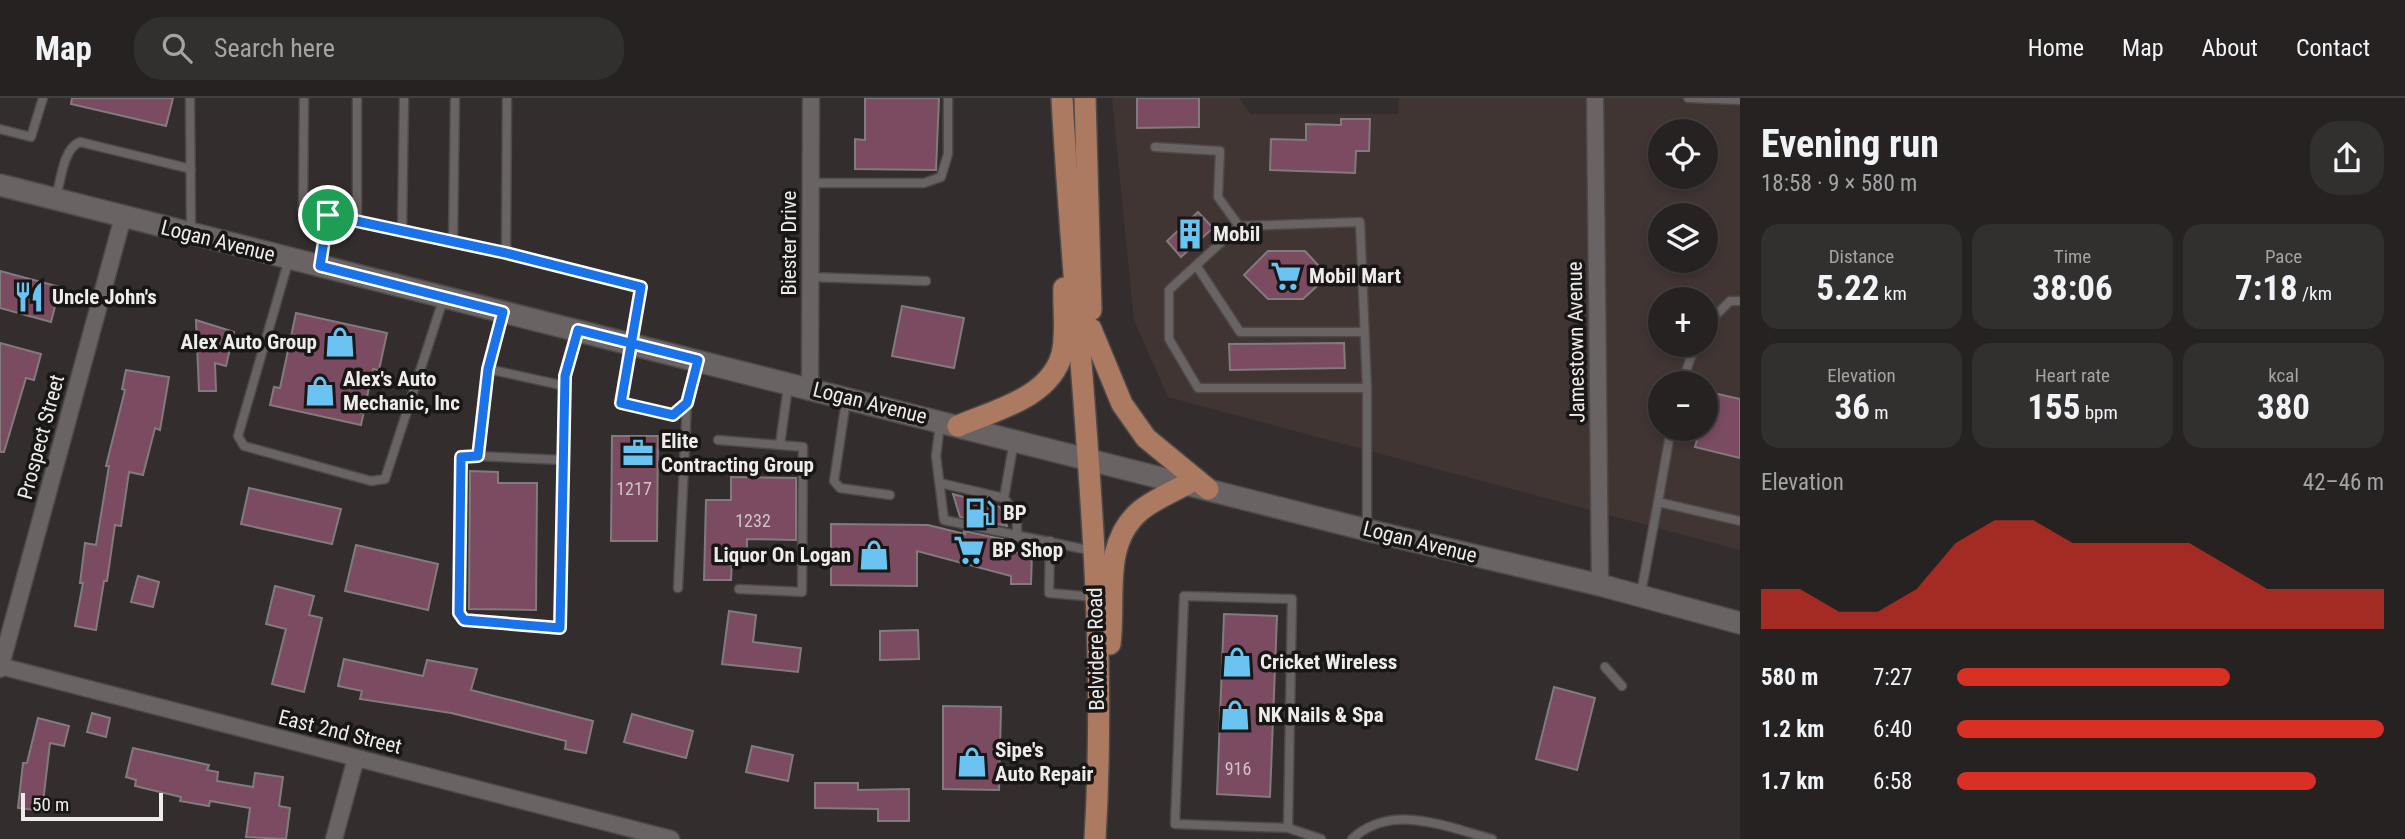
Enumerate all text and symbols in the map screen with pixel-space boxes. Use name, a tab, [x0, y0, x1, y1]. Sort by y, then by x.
search box	[134, 17, 624, 80]
text: Map	[35, 29, 92, 68]
icon: search	[158, 29, 196, 67]
text: Search here	[214, 33, 335, 63]
text: Home	[2028, 34, 2084, 62]
text: Map	[2122, 34, 2164, 62]
text: About	[2202, 34, 2258, 62]
text: Contact	[2296, 34, 2370, 62]
map controls	[1648, 119, 1718, 441]
button: locate	[1648, 119, 1718, 189]
button: share	[2310, 121, 2384, 195]
text: Evening run	[1761, 122, 1939, 166]
text: 18:58 · 9 × 580 m	[1761, 170, 1917, 197]
pin	[298, 185, 358, 245]
street label: Biester Drive	[777, 190, 801, 295]
icon: arrive	[309, 196, 347, 234]
button: layers	[1648, 203, 1718, 273]
street label: Logan Avenue	[159, 215, 278, 267]
building icon: Mobil	[1173, 217, 1207, 251]
place label: Mobil	[1213, 222, 1260, 246]
text: Distance	[1829, 245, 1894, 268]
text: Time	[2054, 245, 2091, 268]
text: Pace	[2265, 245, 2302, 268]
supermarket icon: Mobil Mart	[1269, 259, 1303, 293]
street label: Jamestown Avenue	[1563, 261, 1589, 423]
place label: Mobil Mart	[1309, 264, 1401, 288]
text: 5.22	[1816, 268, 1880, 309]
text: 38:06	[2032, 268, 2113, 309]
text: 7:18	[2235, 268, 2298, 309]
restaurant icon: Uncle John's	[12, 280, 46, 314]
text: km	[1880, 282, 1907, 305]
text: /km	[2298, 282, 2332, 305]
place label: Uncle John's	[52, 285, 157, 309]
button: +	[1648, 287, 1718, 357]
shop icon: Alex Auto Group	[323, 325, 357, 359]
place label: Alex Auto Group	[181, 330, 317, 354]
text: Elevation	[1827, 364, 1896, 387]
text: Heart rate	[2035, 364, 2110, 387]
text: kcal	[2268, 364, 2299, 387]
place label: Alex's Auto Mechanic, Inc	[343, 367, 460, 415]
button: −	[1648, 371, 1718, 441]
street label: Prospect Street	[13, 372, 69, 502]
shop icon: Alex's Auto Mechanic, Inc	[303, 374, 337, 408]
street label: Logan Avenue	[811, 377, 930, 429]
text: 36	[1834, 387, 1870, 428]
text: 155	[2027, 387, 2080, 428]
text: 380	[2257, 387, 2310, 428]
text: m	[1870, 401, 1889, 424]
text: bpm	[2080, 401, 2118, 424]
place label: Elite Contracting Group	[661, 429, 814, 477]
office icon: Elite Contracting Group	[621, 436, 655, 470]
text: Elevation	[1761, 469, 1844, 496]
text: 42–46 m	[2303, 469, 2384, 496]
house number: 1217	[616, 478, 652, 499]
fuel station icon: BP	[963, 496, 997, 530]
place label: BP	[1003, 501, 1027, 525]
house number: 1232	[735, 510, 771, 531]
street label: Logan Avenue	[1361, 516, 1480, 568]
supermarket icon: BP Shop	[952, 533, 986, 567]
shop icon: Liquor On Logan	[857, 538, 891, 572]
place label: BP Shop	[992, 538, 1063, 562]
place label: Liquor On Logan	[714, 543, 851, 567]
street label: Belvidere Road	[1083, 587, 1109, 711]
shop icon: Cricket Wireless	[1220, 645, 1254, 679]
place label: Cricket Wireless	[1260, 650, 1397, 674]
text: 580 m	[1761, 664, 1818, 691]
text: 7:27	[1873, 664, 1912, 691]
shop icon: NK Nails & Spa	[1218, 698, 1252, 732]
place label: NK Nails & Spa	[1258, 703, 1384, 727]
street label: East 2nd Street	[276, 705, 404, 759]
text: 1.2 km	[1761, 716, 1824, 743]
text: 6:40	[1873, 716, 1912, 743]
place label: Sipe's Auto Repair	[995, 738, 1093, 786]
shop icon: Sipe's Auto Repair	[955, 745, 989, 779]
house number: 916	[1225, 758, 1251, 779]
text: 1.7 km	[1761, 768, 1824, 795]
text: 6:58	[1873, 768, 1912, 795]
scale bar	[21, 790, 163, 822]
text: 50 m	[32, 793, 69, 816]

